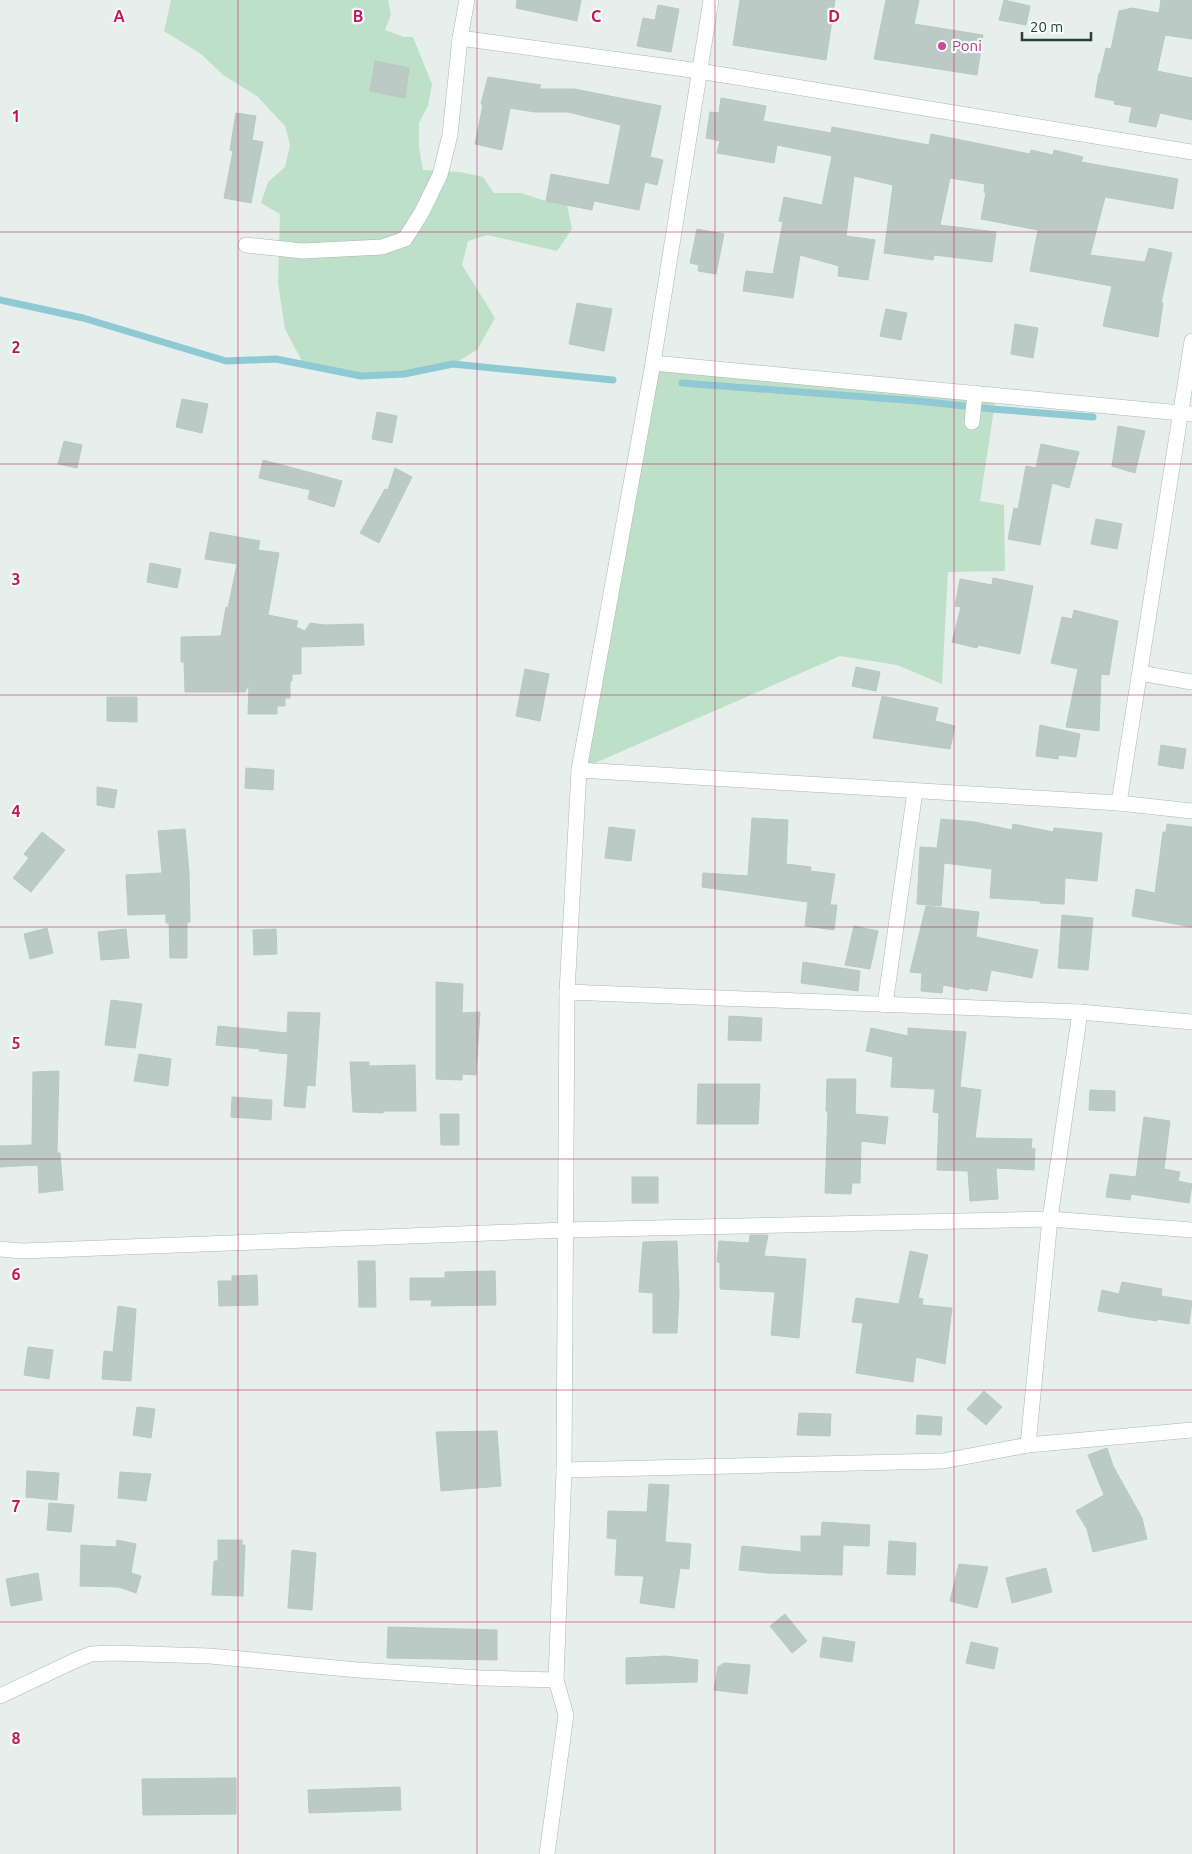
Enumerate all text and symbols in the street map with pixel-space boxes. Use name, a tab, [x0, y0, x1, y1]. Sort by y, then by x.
text: A	[113, 7, 125, 25]
text: B	[353, 7, 363, 25]
text: C	[591, 7, 601, 25]
text: D	[828, 7, 840, 25]
scale bar	[1022, 10, 1091, 42]
text: 20 m	[1030, 18, 1063, 35]
place label: Poni	[952, 37, 982, 54]
marker: Poni	[936, 40, 948, 52]
text: 1	[11, 107, 21, 125]
text: 2	[11, 338, 21, 356]
text: 3	[11, 570, 21, 588]
text: 4	[11, 802, 21, 820]
text: 5	[11, 1034, 21, 1052]
text: 6	[11, 1265, 21, 1283]
text: 7	[11, 1497, 21, 1515]
text: 8	[11, 1729, 21, 1747]

